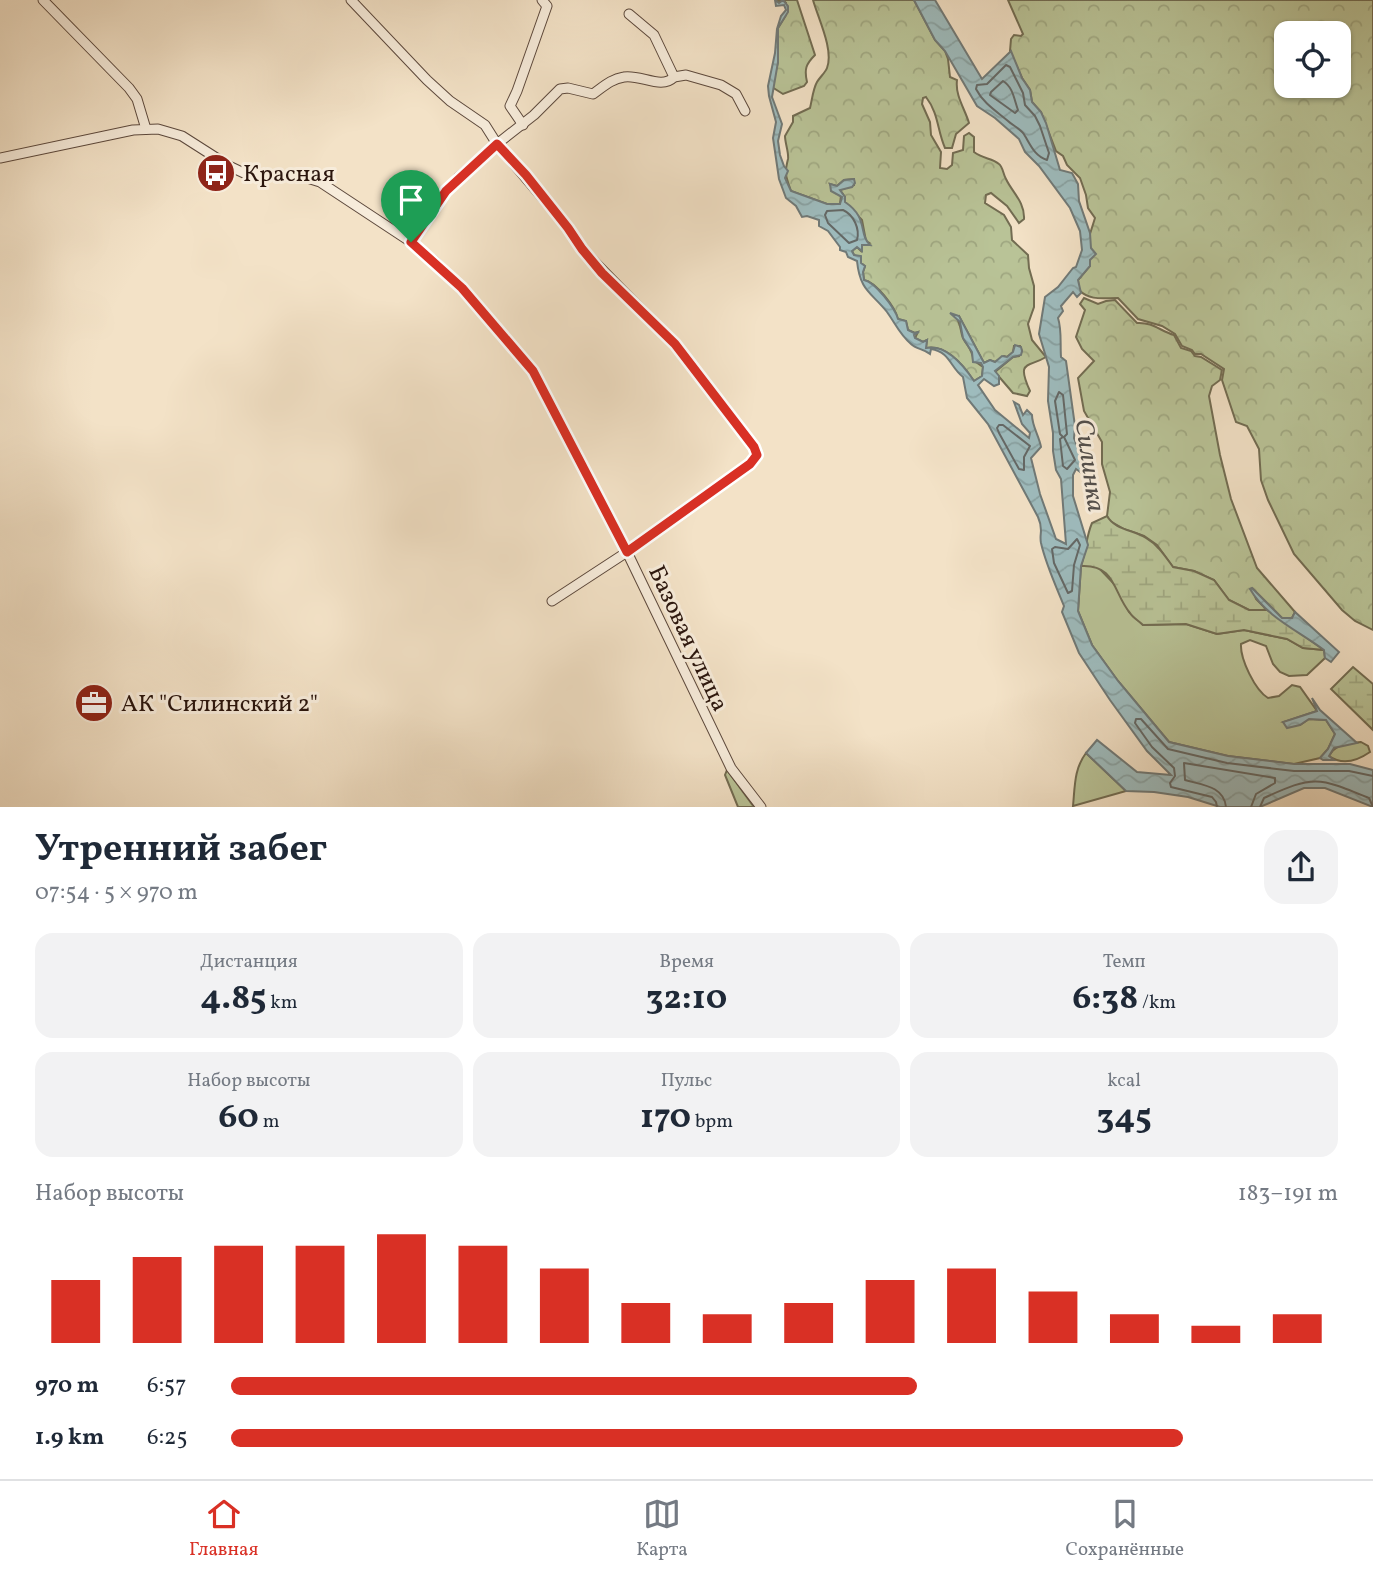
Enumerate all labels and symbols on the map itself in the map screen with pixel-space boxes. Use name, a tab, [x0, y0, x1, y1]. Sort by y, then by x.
bus stop icon: Красная	[195, 152, 237, 194]
place label: Красная	[243, 158, 335, 192]
pin	[381, 170, 441, 242]
water label: Силинка	[1065, 416, 1113, 514]
street label: Базовая улица	[639, 560, 736, 717]
office icon: АК "Силинский 2"	[73, 682, 115, 724]
place label: АК "Силинский 2"	[121, 688, 318, 722]

